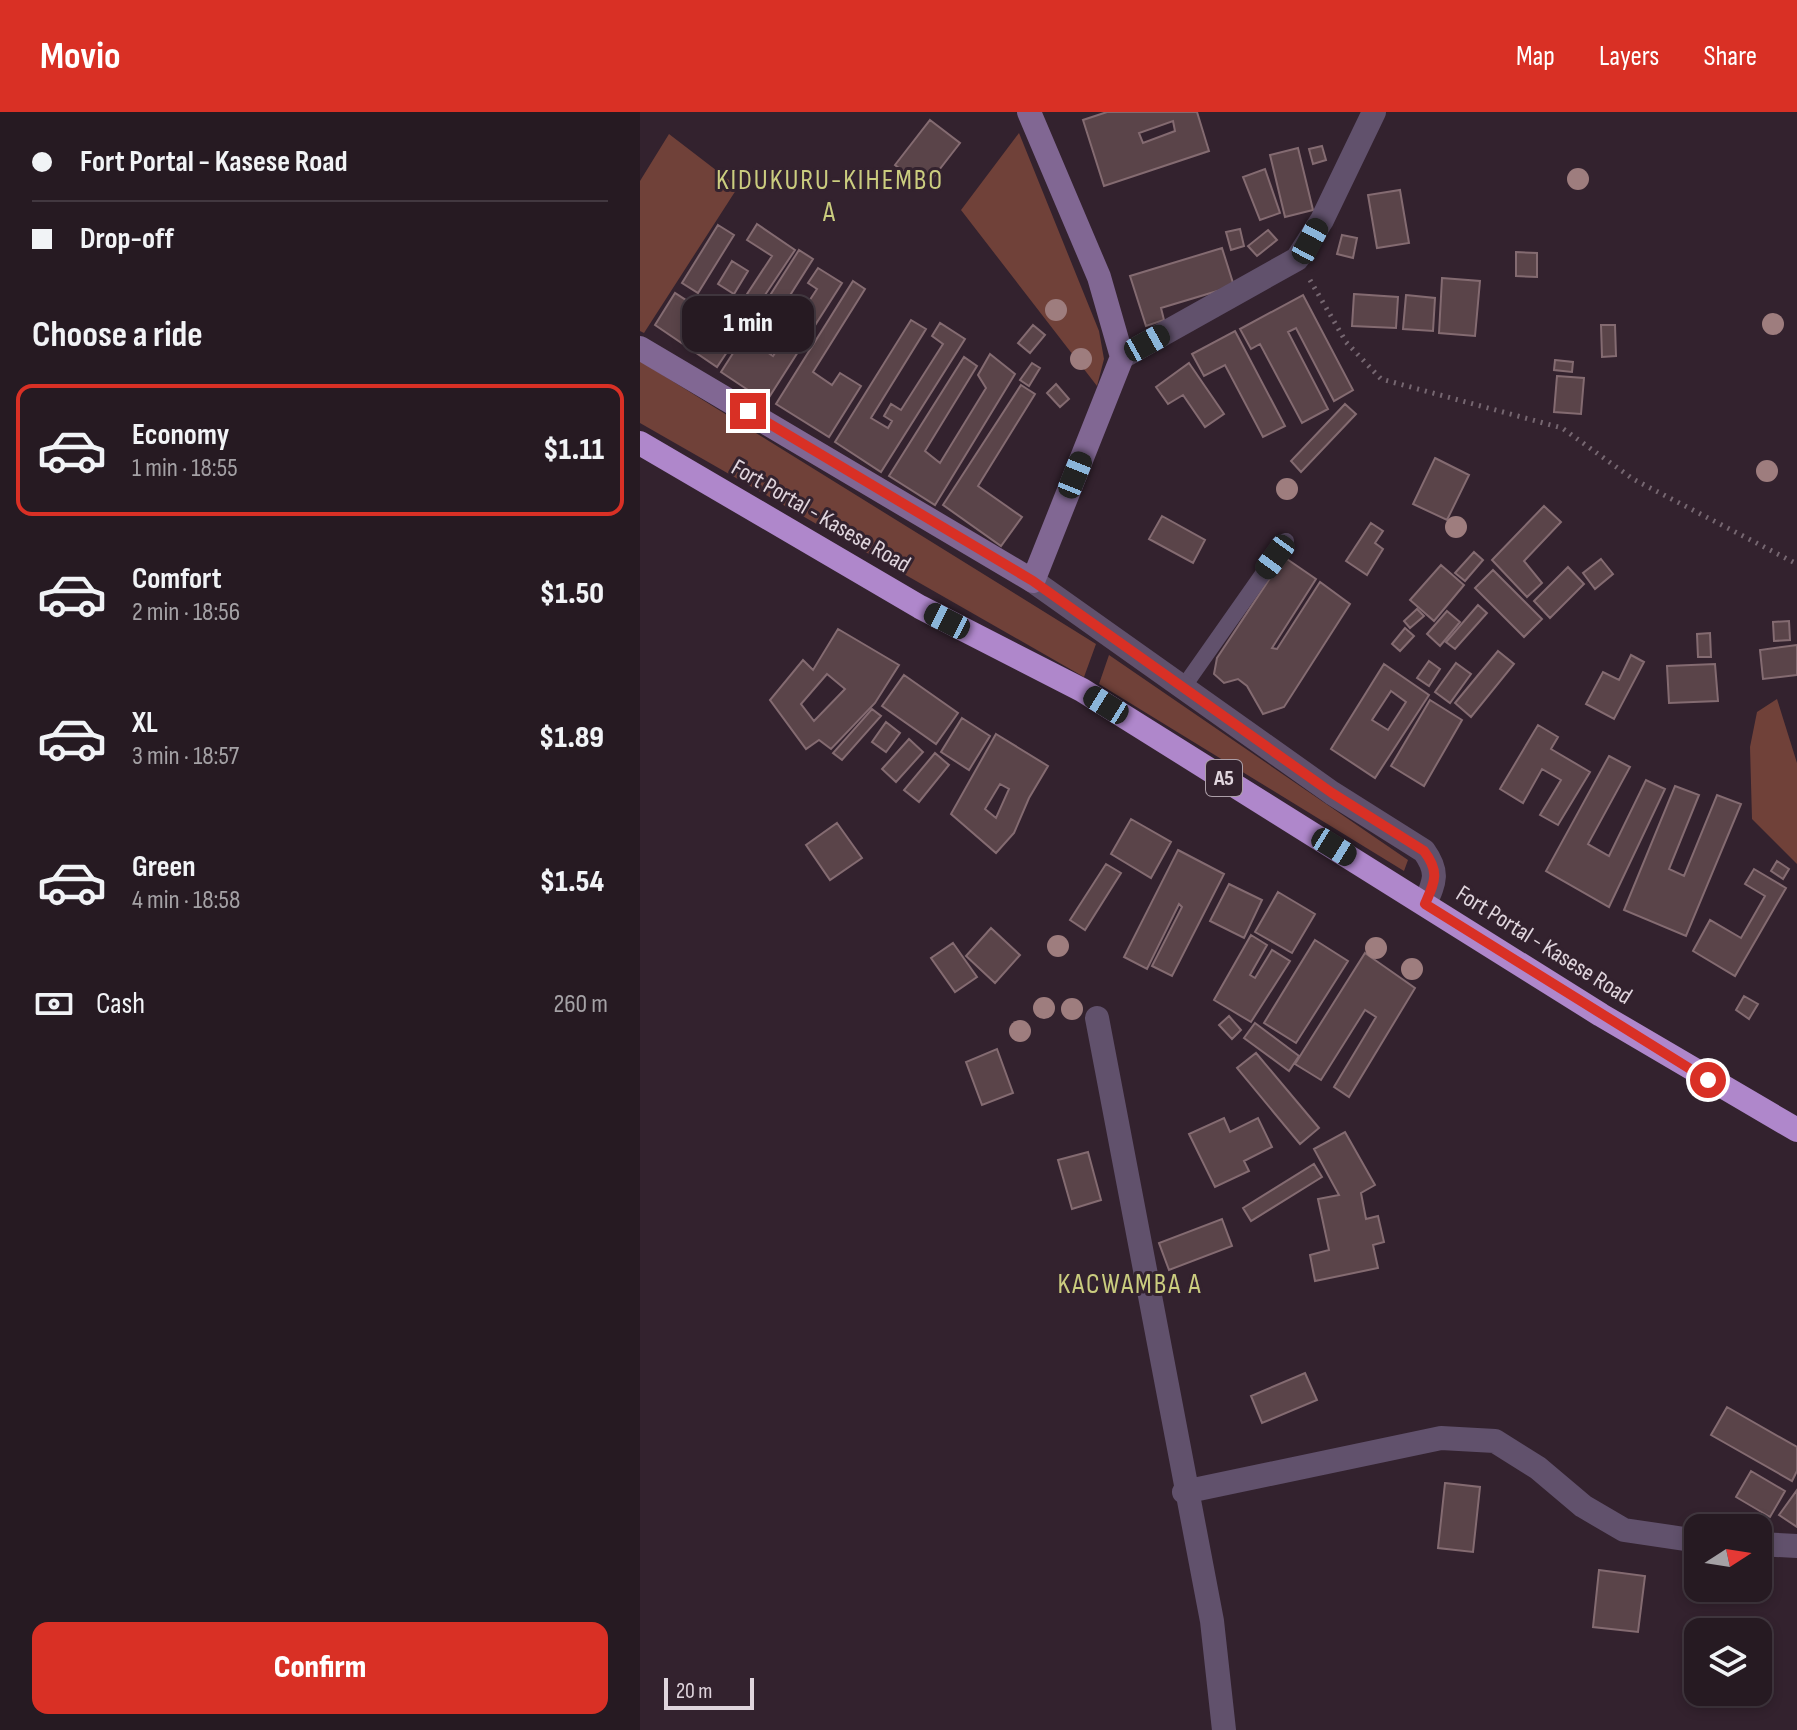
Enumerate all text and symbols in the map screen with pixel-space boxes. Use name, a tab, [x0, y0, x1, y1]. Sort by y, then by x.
text: Movio	[40, 34, 120, 79]
text: Map	[1516, 40, 1555, 73]
text: Layers	[1599, 40, 1659, 73]
text: Share	[1703, 40, 1757, 73]
text: Fort Portal - Kasese Road	[80, 144, 348, 180]
district label: KIDUKURU-KIHEMBO A	[716, 164, 944, 229]
car	[1288, 214, 1332, 268]
text: Drop-off	[80, 221, 174, 257]
callout: 1 min	[682, 295, 814, 351]
text: 1 min	[723, 308, 773, 339]
text: Choose a ride	[32, 314, 203, 357]
car	[1120, 321, 1174, 365]
route end	[730, 393, 766, 429]
icon: car	[36, 414, 108, 486]
text: Economy	[132, 417, 229, 453]
text: $1.11	[543, 432, 604, 468]
car	[1055, 448, 1095, 502]
text: 1 min · 18:55	[132, 453, 238, 484]
street label: Fort Portal - Kasese Road	[726, 453, 916, 579]
car	[1251, 531, 1299, 583]
icon: car	[36, 558, 108, 630]
text: Comfort	[132, 561, 222, 597]
text: $1.50	[540, 576, 604, 612]
text: 2 min · 18:56	[132, 597, 240, 628]
car	[920, 599, 974, 643]
car	[1079, 682, 1133, 728]
icon: car	[36, 702, 108, 774]
text: XL	[132, 705, 158, 741]
text: $1.89	[539, 720, 604, 756]
text: 3 min · 18:57	[132, 741, 239, 772]
road number: A5	[1206, 760, 1242, 796]
car	[1307, 824, 1361, 870]
icon: car	[36, 846, 108, 918]
text: Green	[132, 849, 196, 885]
text: $1.54	[540, 864, 604, 900]
street label: Fort Portal - Kasese Road	[1451, 879, 1637, 1011]
text: 4 min · 18:58	[132, 885, 240, 916]
icon: cash	[32, 982, 76, 1026]
text: Cash	[96, 986, 145, 1022]
text: 260 m	[553, 989, 608, 1020]
route start	[1690, 1062, 1726, 1098]
district label: KACWAMBA A	[1057, 1268, 1203, 1301]
north arrow	[1684, 1514, 1772, 1602]
map controls	[1684, 1514, 1772, 1706]
button: layers	[1684, 1618, 1772, 1706]
button: Confirm	[32, 1622, 608, 1714]
scale bar	[664, 1674, 754, 1710]
text: 20 m	[676, 1678, 713, 1705]

